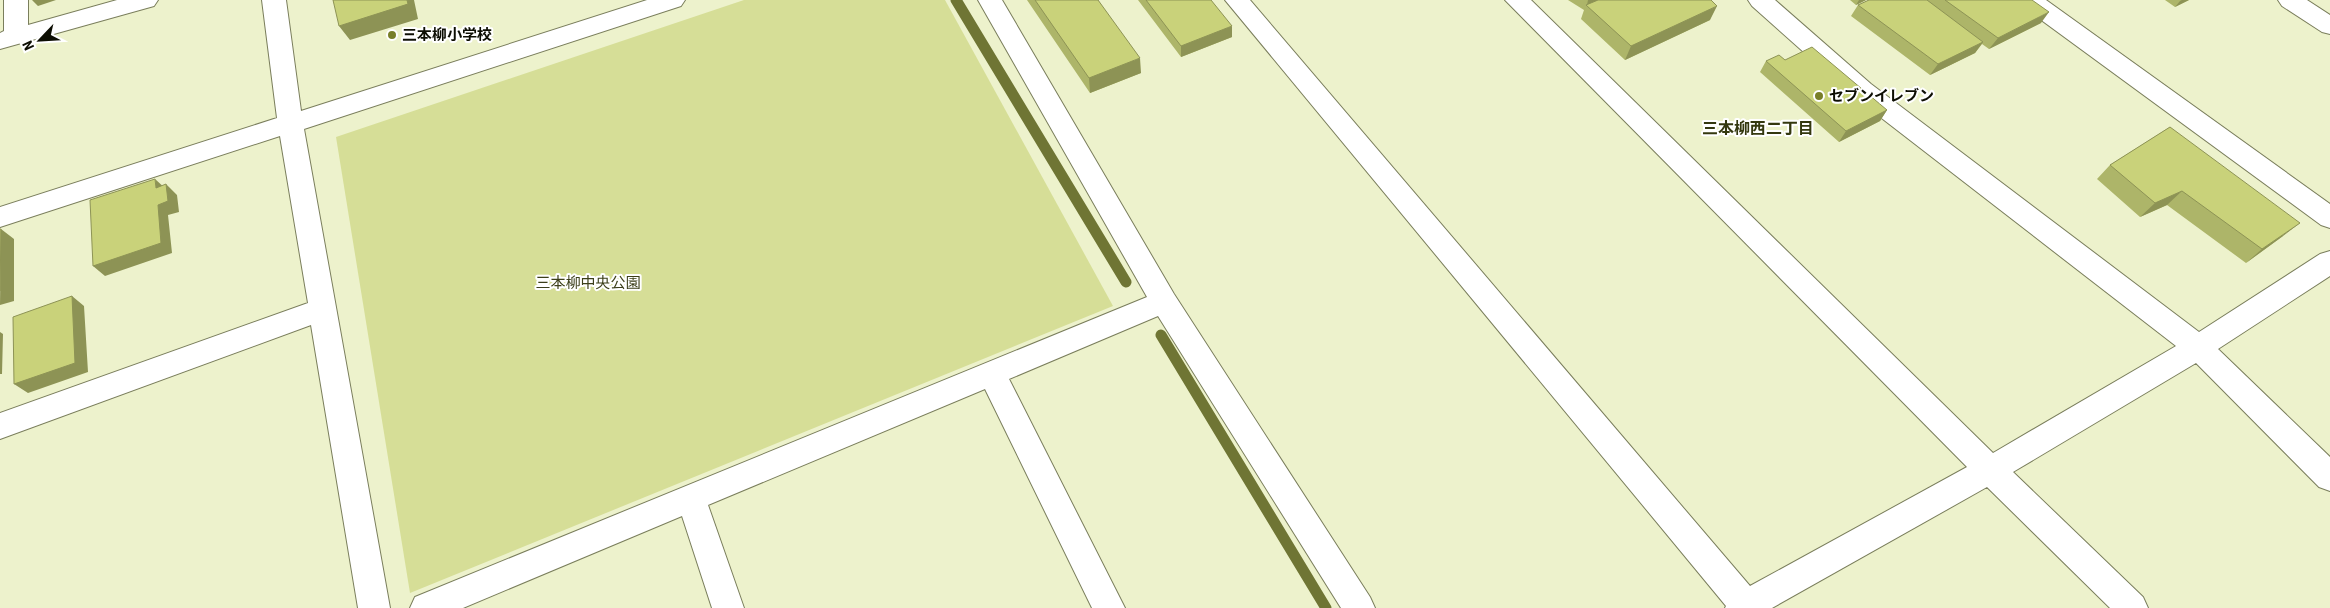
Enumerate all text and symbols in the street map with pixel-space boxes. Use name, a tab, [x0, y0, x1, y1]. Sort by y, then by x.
north arrow	[15, 15, 65, 65]
place label: 三本柳小学校	[402, 26, 492, 44]
marker: 三本柳小学校	[386, 29, 398, 41]
text: N	[19, 38, 37, 53]
place label: セブンイレブン	[1829, 87, 1934, 105]
marker: セブンイレブン	[1813, 90, 1825, 102]
district label: 三本柳西二丁目	[1702, 119, 1814, 138]
park label: 三本柳中央公園	[535, 274, 641, 292]

